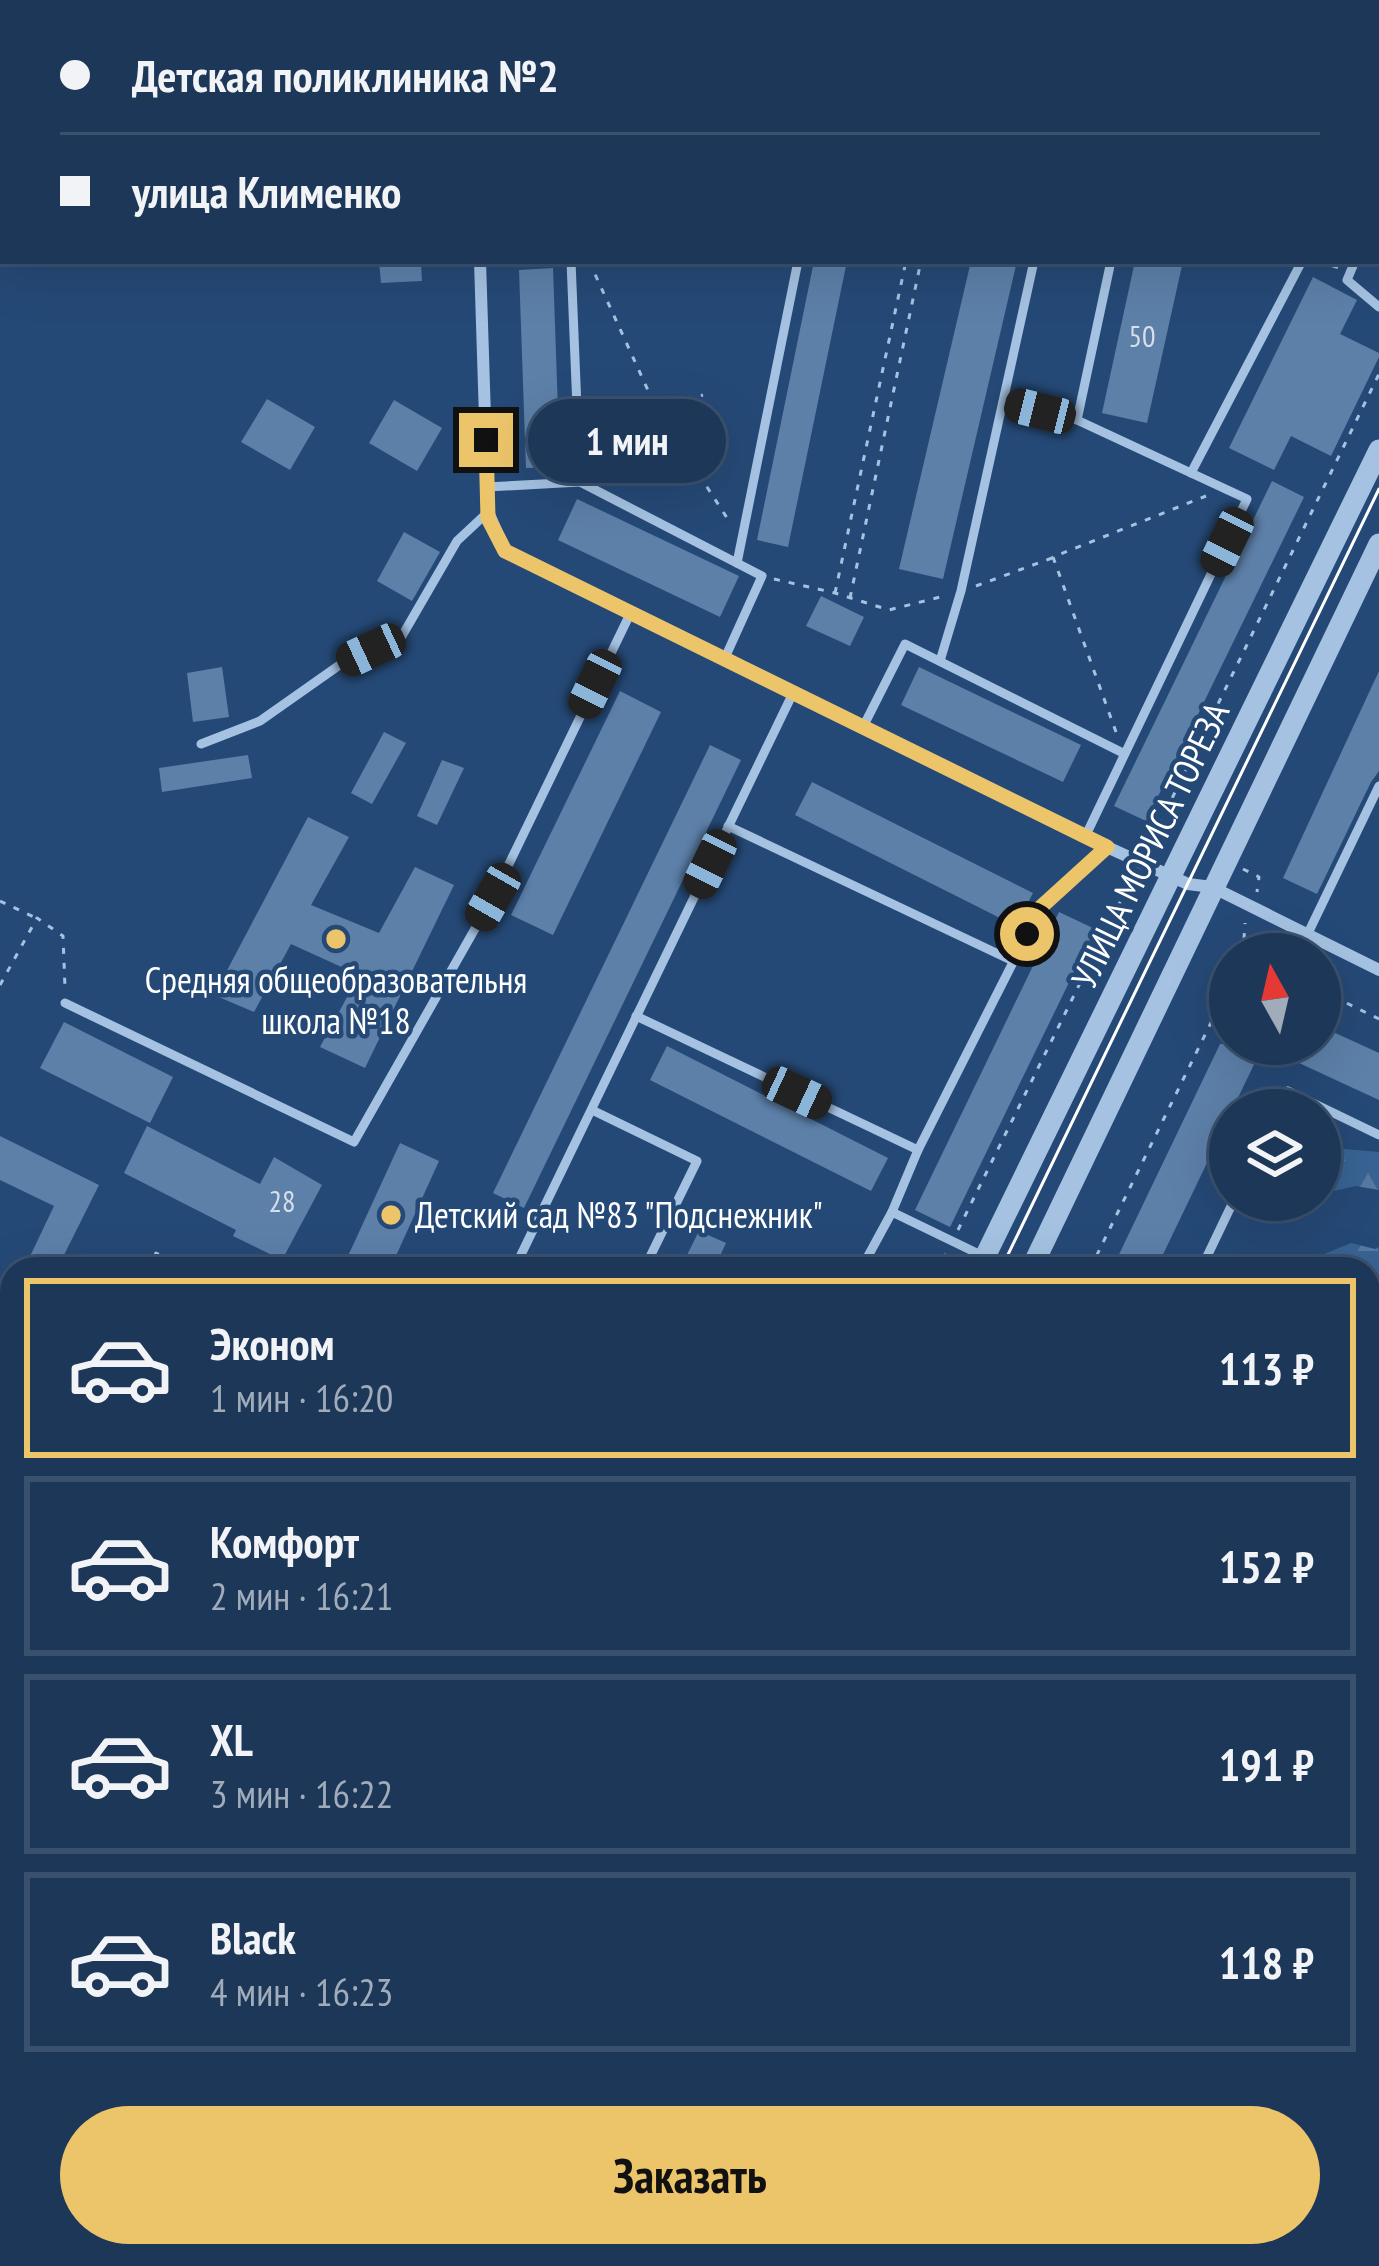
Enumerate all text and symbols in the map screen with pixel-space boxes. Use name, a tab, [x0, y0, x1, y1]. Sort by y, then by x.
text: Детская поликлиника №2	[132, 46, 559, 104]
text: улица Клименко	[132, 162, 401, 220]
house number: 50	[1129, 316, 1156, 355]
car	[1001, 385, 1079, 437]
callout: 1 мин	[528, 398, 726, 482]
route end	[459, 413, 513, 467]
text: 1 мин	[585, 415, 669, 466]
car	[1195, 502, 1259, 582]
car	[331, 618, 411, 682]
car	[563, 644, 627, 724]
street label: УЛИЦА МОРИСА ТОРЕЗА	[1060, 694, 1239, 995]
car	[678, 824, 742, 904]
car	[459, 857, 527, 937]
route start	[1000, 907, 1054, 961]
marker: Средняя общеобразовательня школа №18	[323, 926, 349, 952]
north arrow	[1209, 933, 1341, 1065]
map controls	[1209, 933, 1341, 1221]
place label: Средняя общеобразовательня школа №18	[145, 956, 527, 1044]
car	[757, 1061, 837, 1125]
button: layers	[1209, 1089, 1341, 1221]
house number: 28	[269, 1181, 296, 1220]
place label: Детский сад №83 "Подснежник"	[415, 1191, 823, 1238]
marker: Детский сад №83 "Подснежник"	[378, 1202, 404, 1228]
icon: car	[66, 1314, 174, 1422]
text: Эконом	[210, 1314, 334, 1372]
text: 113 ₽	[1219, 1339, 1314, 1397]
text: 1 мин · 16:20	[210, 1372, 393, 1423]
icon: car	[66, 1512, 174, 1620]
text: Комфорт	[210, 1512, 359, 1570]
text: 152 ₽	[1219, 1537, 1314, 1595]
text: 2 мин · 16:21	[210, 1570, 393, 1621]
icon: car	[66, 1710, 174, 1818]
text: XL	[210, 1710, 253, 1768]
text: 191 ₽	[1219, 1735, 1314, 1793]
text: 3 мин · 16:22	[210, 1768, 393, 1819]
icon: car	[66, 1908, 174, 2016]
text: Black	[210, 1908, 296, 1966]
text: 118 ₽	[1219, 1933, 1314, 1991]
text: 4 мин · 16:23	[210, 1966, 393, 2017]
button: Заказать	[60, 2106, 1320, 2244]

